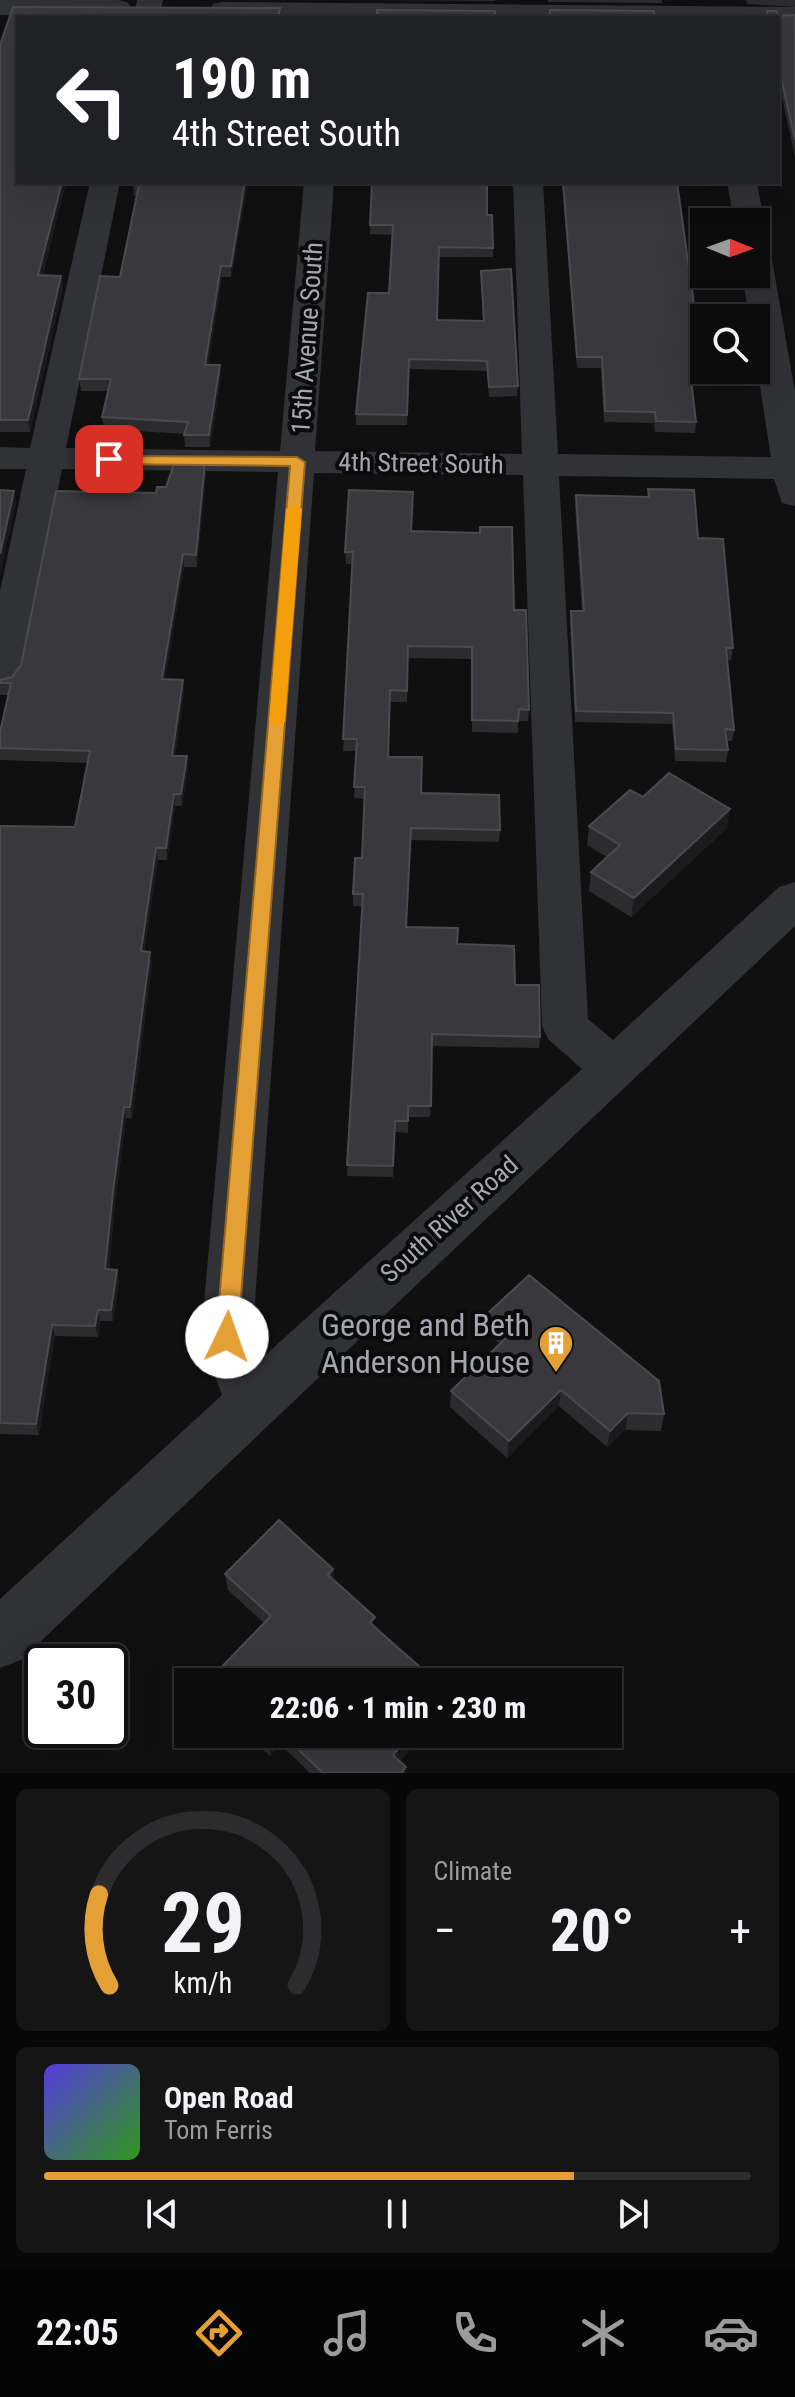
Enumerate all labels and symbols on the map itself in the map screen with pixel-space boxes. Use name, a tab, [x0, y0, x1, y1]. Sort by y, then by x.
north arrow	[690, 208, 770, 288]
street label: 15th Avenue South	[285, 241, 329, 435]
pin	[75, 425, 143, 493]
street label: 4th Street South	[338, 447, 504, 479]
street label: South River Road	[374, 1150, 524, 1288]
position arrow	[185, 1295, 269, 1379]
place label: George and Beth Anderson House	[321, 1306, 530, 1381]
building icon: George and Beth Anderson House	[537, 1324, 575, 1374]
speed limit sign: 30	[24, 1644, 128, 1748]

